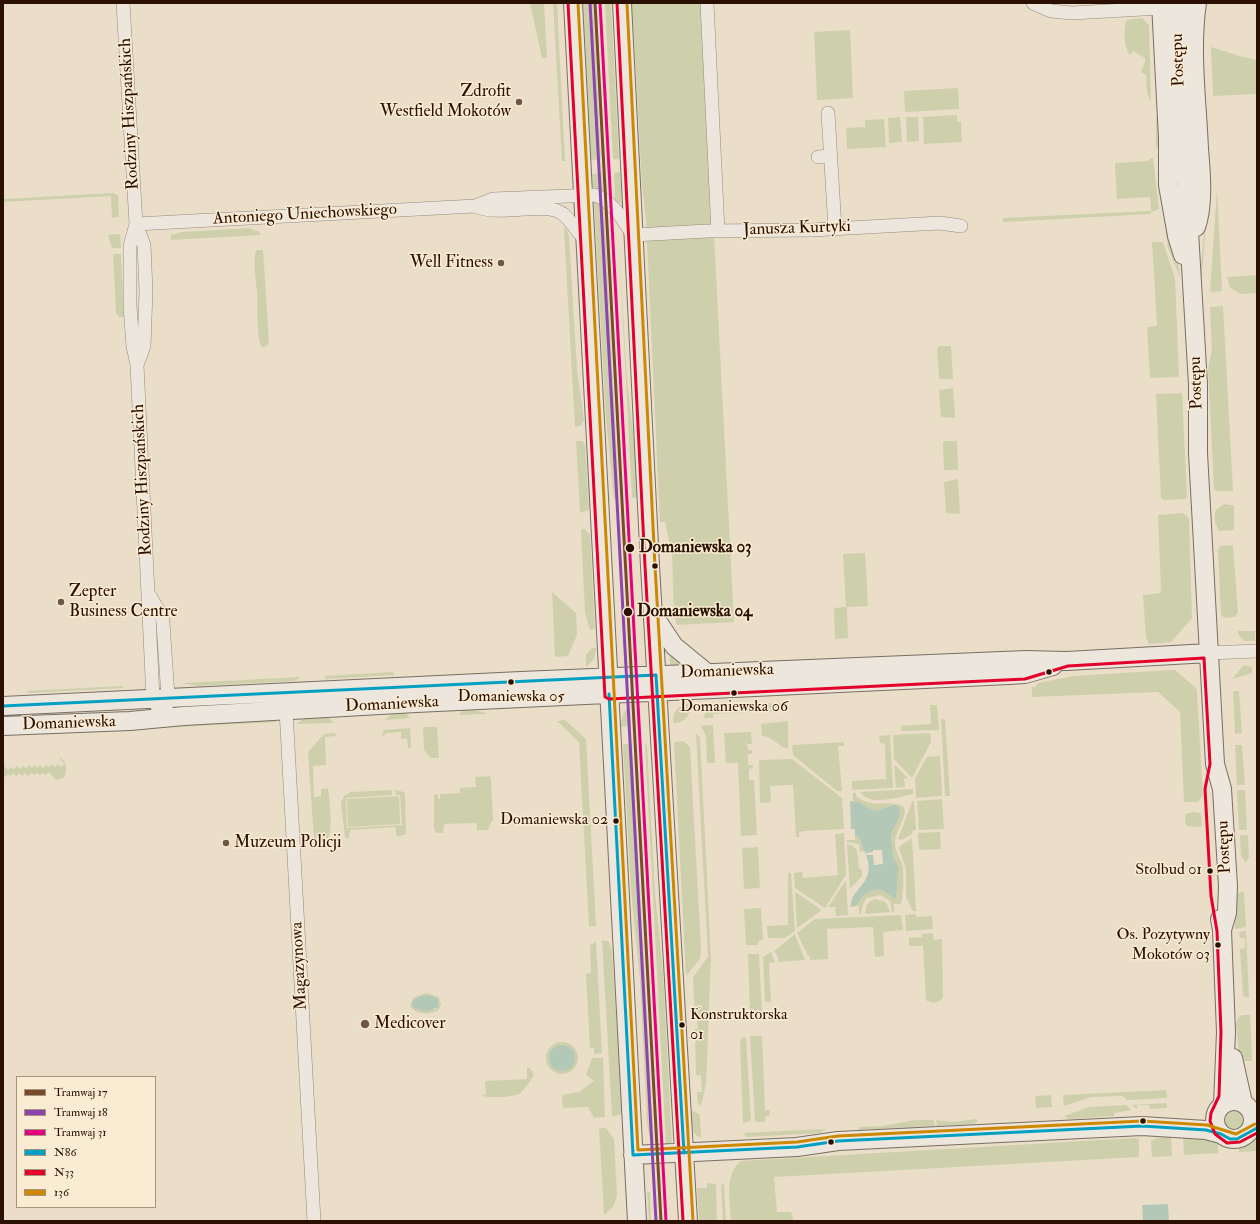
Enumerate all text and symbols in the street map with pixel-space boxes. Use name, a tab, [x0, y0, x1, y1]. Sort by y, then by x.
street label: Postępu	[1168, 33, 1190, 87]
street label: Rodziny Hiszpańskich	[116, 38, 144, 190]
place label: Zdrofit Westfield Mokotów	[380, 82, 511, 122]
marker: Zdrofit Westfield Mokotów	[514, 97, 524, 107]
street label: Antoniego Uniechowskiego	[213, 200, 397, 230]
street label: Janusza Kurtyki	[743, 217, 851, 241]
place label: Well Fitness	[410, 253, 493, 273]
marker: Well Fitness	[496, 258, 506, 268]
street label: Postępu	[1186, 356, 1208, 410]
street label: Rodziny Hiszpańskich	[129, 404, 157, 556]
place label: Domaniewska 03	[639, 538, 752, 558]
marker: Domaniewska 03	[624, 542, 636, 554]
unlabelled marker	[650, 561, 660, 571]
place label: Zepter Business Centre	[69, 582, 178, 622]
marker: Zepter Business Centre	[56, 597, 66, 607]
place label: Domaniewska 04	[637, 602, 752, 622]
marker: Domaniewska 04	[622, 606, 634, 618]
street label: Domaniewska	[680, 660, 774, 684]
unlabelled marker	[1044, 667, 1054, 677]
marker: Domaniewska 05	[506, 677, 516, 687]
place label: Domaniewska 05	[458, 688, 564, 708]
marker: Domaniewska 06	[729, 688, 739, 698]
street label: Domaniewska	[345, 692, 439, 718]
place label: Domaniewska 06	[680, 698, 788, 718]
street label: Domaniewska	[22, 712, 116, 736]
place label: Domaniewska 02	[500, 811, 608, 831]
marker: Domaniewska 02	[611, 816, 621, 826]
street label: Postępu	[1213, 820, 1237, 874]
place label: Muzeum Policji	[234, 833, 342, 853]
marker: Muzeum Policji	[221, 838, 231, 848]
place label: Stolbud 01	[1135, 861, 1202, 881]
marker: Stolbud 01	[1205, 866, 1215, 876]
street label: Magazynowa	[287, 921, 313, 1011]
place label: Os. Pozytywny Mokotów 03	[1116, 926, 1210, 964]
marker: Os. Pozytywny Mokotów 03	[1213, 940, 1223, 950]
place label: Konstruktorska 01	[690, 1006, 788, 1044]
place label: Medicover	[374, 1014, 446, 1034]
marker: Medicover	[359, 1018, 371, 1030]
marker: Konstruktorska 01	[677, 1020, 687, 1030]
legend	[16, 1076, 156, 1208]
text: Tramwaj 17	[54, 1085, 108, 1100]
text: Tramwaj 18	[54, 1105, 108, 1120]
unlabelled marker	[1138, 1116, 1148, 1126]
text: Tramwaj 31	[54, 1125, 107, 1140]
unlabelled marker	[826, 1137, 836, 1147]
text: N86	[54, 1145, 76, 1160]
text: N33	[54, 1165, 74, 1180]
text: 136	[54, 1185, 69, 1200]

